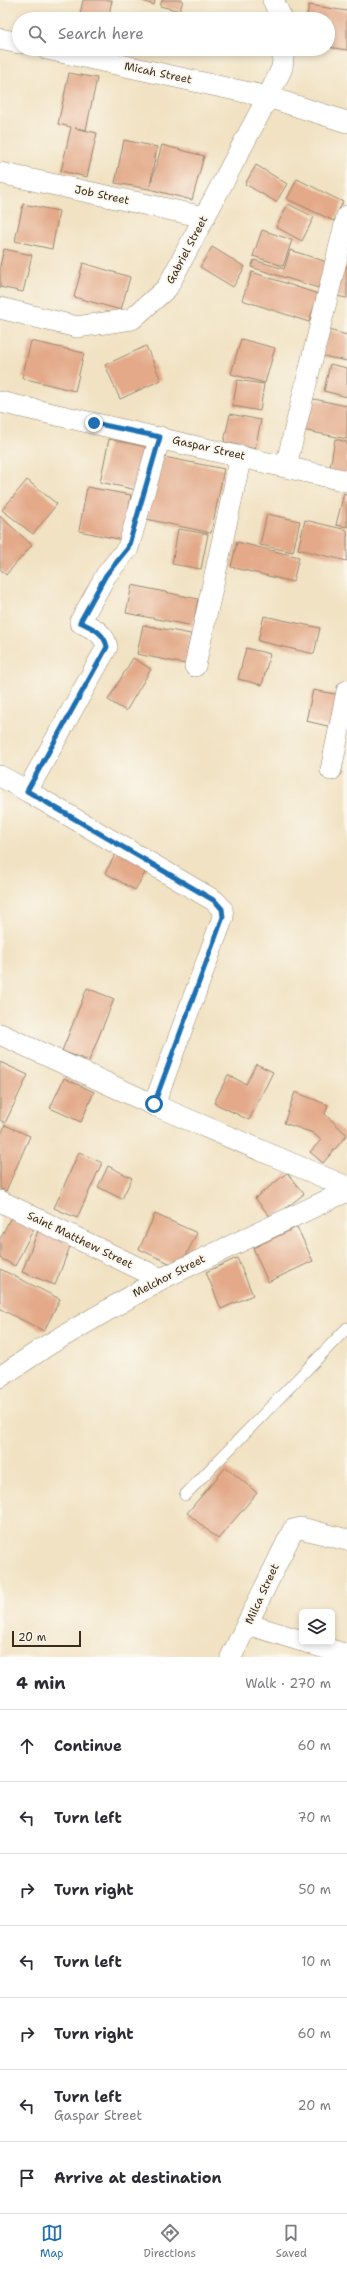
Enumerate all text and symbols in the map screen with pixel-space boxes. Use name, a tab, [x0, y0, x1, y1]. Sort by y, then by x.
search box	[12, 12, 335, 56]
icon: search	[26, 23, 48, 45]
text: Search here	[58, 24, 144, 44]
street label: Micah Street	[123, 59, 193, 88]
street label: Job Street	[73, 182, 131, 208]
street label: Gabriel Street	[163, 213, 211, 287]
route end	[85, 414, 103, 432]
street label: Gaspar Street	[171, 432, 247, 464]
route start	[145, 1095, 163, 1113]
street label: Saint Matthew Street	[25, 1208, 136, 1272]
street label: Melchor Street	[130, 1251, 208, 1301]
street label: Milca Street	[241, 1561, 283, 1627]
map controls	[299, 1609, 335, 1645]
button: layers	[299, 1609, 335, 1645]
scale bar	[12, 1629, 81, 1648]
text: 20 m	[18, 1630, 46, 1645]
text: 4 min	[16, 1672, 66, 1694]
text: Walk · 270 m	[245, 1675, 331, 1692]
icon: ahead	[16, 1735, 38, 1757]
text: Continue	[54, 1736, 122, 1756]
text: 60 m	[298, 1737, 331, 1754]
icon: left	[16, 1807, 38, 1829]
text: Turn left	[54, 1808, 122, 1828]
text: 70 m	[297, 1809, 331, 1826]
icon: right	[16, 1879, 38, 1901]
text: Turn right	[54, 1880, 134, 1900]
text: 50 m	[298, 1881, 331, 1898]
icon: left	[16, 1951, 38, 1973]
text: Turn left	[54, 1952, 122, 1972]
text: 10 m	[301, 1953, 331, 1970]
icon: right	[16, 2023, 38, 2045]
text: Turn right	[54, 2024, 134, 2044]
text: 60 m	[298, 2025, 331, 2042]
text: Turn left	[54, 2087, 122, 2107]
icon: left	[16, 2095, 38, 2117]
text: 20 m	[298, 2097, 331, 2114]
text: Gaspar Street	[54, 2107, 142, 2124]
icon: arrive	[16, 2167, 38, 2189]
text: Arrive at destination	[54, 2168, 222, 2188]
tab: Map	[40, 2222, 64, 2261]
tab: Directions	[143, 2222, 196, 2261]
tab: Saved	[276, 2222, 307, 2261]

